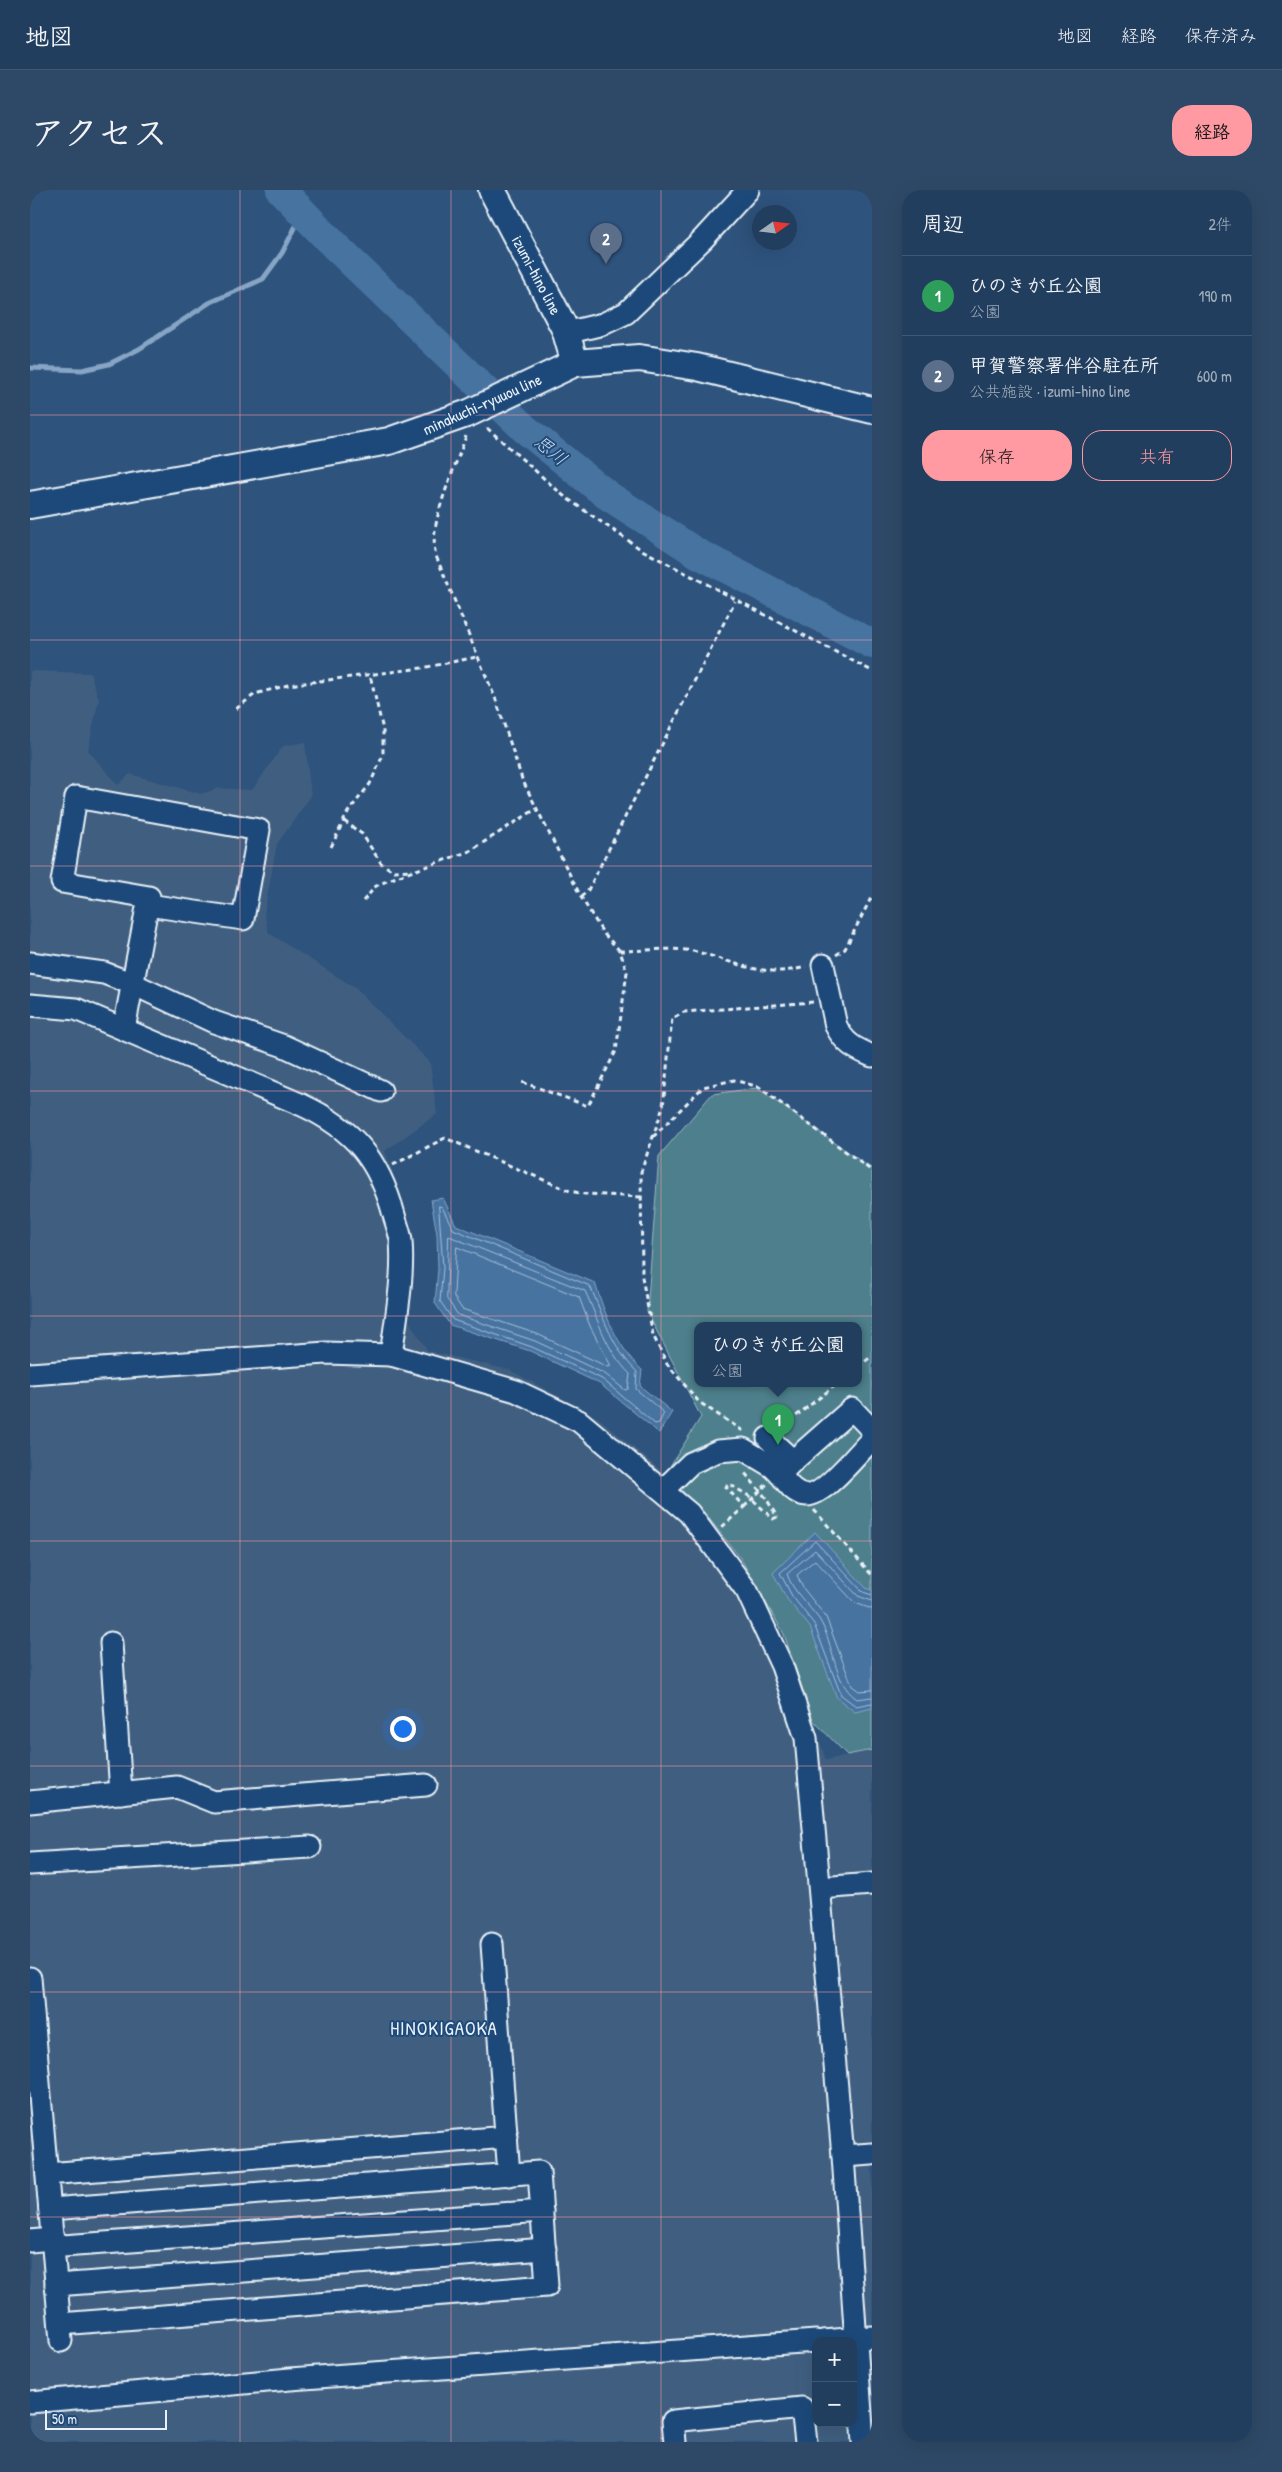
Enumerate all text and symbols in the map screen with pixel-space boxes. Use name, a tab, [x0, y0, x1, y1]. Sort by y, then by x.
text: 地図	[25, 20, 73, 52]
text: 地図	[1057, 23, 1093, 48]
text: 経路	[1121, 23, 1157, 48]
text: 保存済み	[1185, 23, 1257, 48]
button: 経路	[1172, 105, 1252, 156]
text: アクセス	[30, 109, 168, 156]
north arrow	[752, 205, 797, 250]
text: 周辺	[922, 209, 964, 238]
text: 2件	[1209, 213, 1232, 235]
pin: 2	[590, 223, 622, 264]
street label: izumi-hino line	[507, 231, 567, 319]
text: ひのきが丘公園	[969, 272, 1102, 298]
text: 1	[935, 285, 941, 307]
text: 190 m	[1199, 285, 1232, 307]
text: 公園	[969, 300, 1001, 322]
text: 甲賀警察署伴谷駐在所	[969, 352, 1159, 378]
text: 2	[934, 365, 942, 387]
text: 600 m	[1197, 365, 1232, 387]
street label: minakuchi-ryuuou line	[419, 368, 545, 440]
text: 公共施設 · izumi-hino line	[969, 380, 1130, 402]
water label: 思川	[529, 429, 573, 471]
button: 保存	[922, 430, 1072, 481]
button: 共有	[1082, 430, 1232, 481]
popup	[694, 1322, 862, 1387]
text: ひのきが丘公園	[711, 1331, 845, 1357]
text: 公園	[711, 1359, 743, 1381]
pin: 1	[762, 1404, 794, 1445]
your location	[390, 1716, 416, 1742]
district label: HINOKIGAOKA	[390, 2015, 498, 2041]
map controls	[812, 2337, 857, 2427]
button: +	[812, 2337, 857, 2382]
button: −	[812, 2382, 857, 2427]
scale bar	[45, 2407, 168, 2430]
text: 50 m	[52, 2409, 77, 2428]

